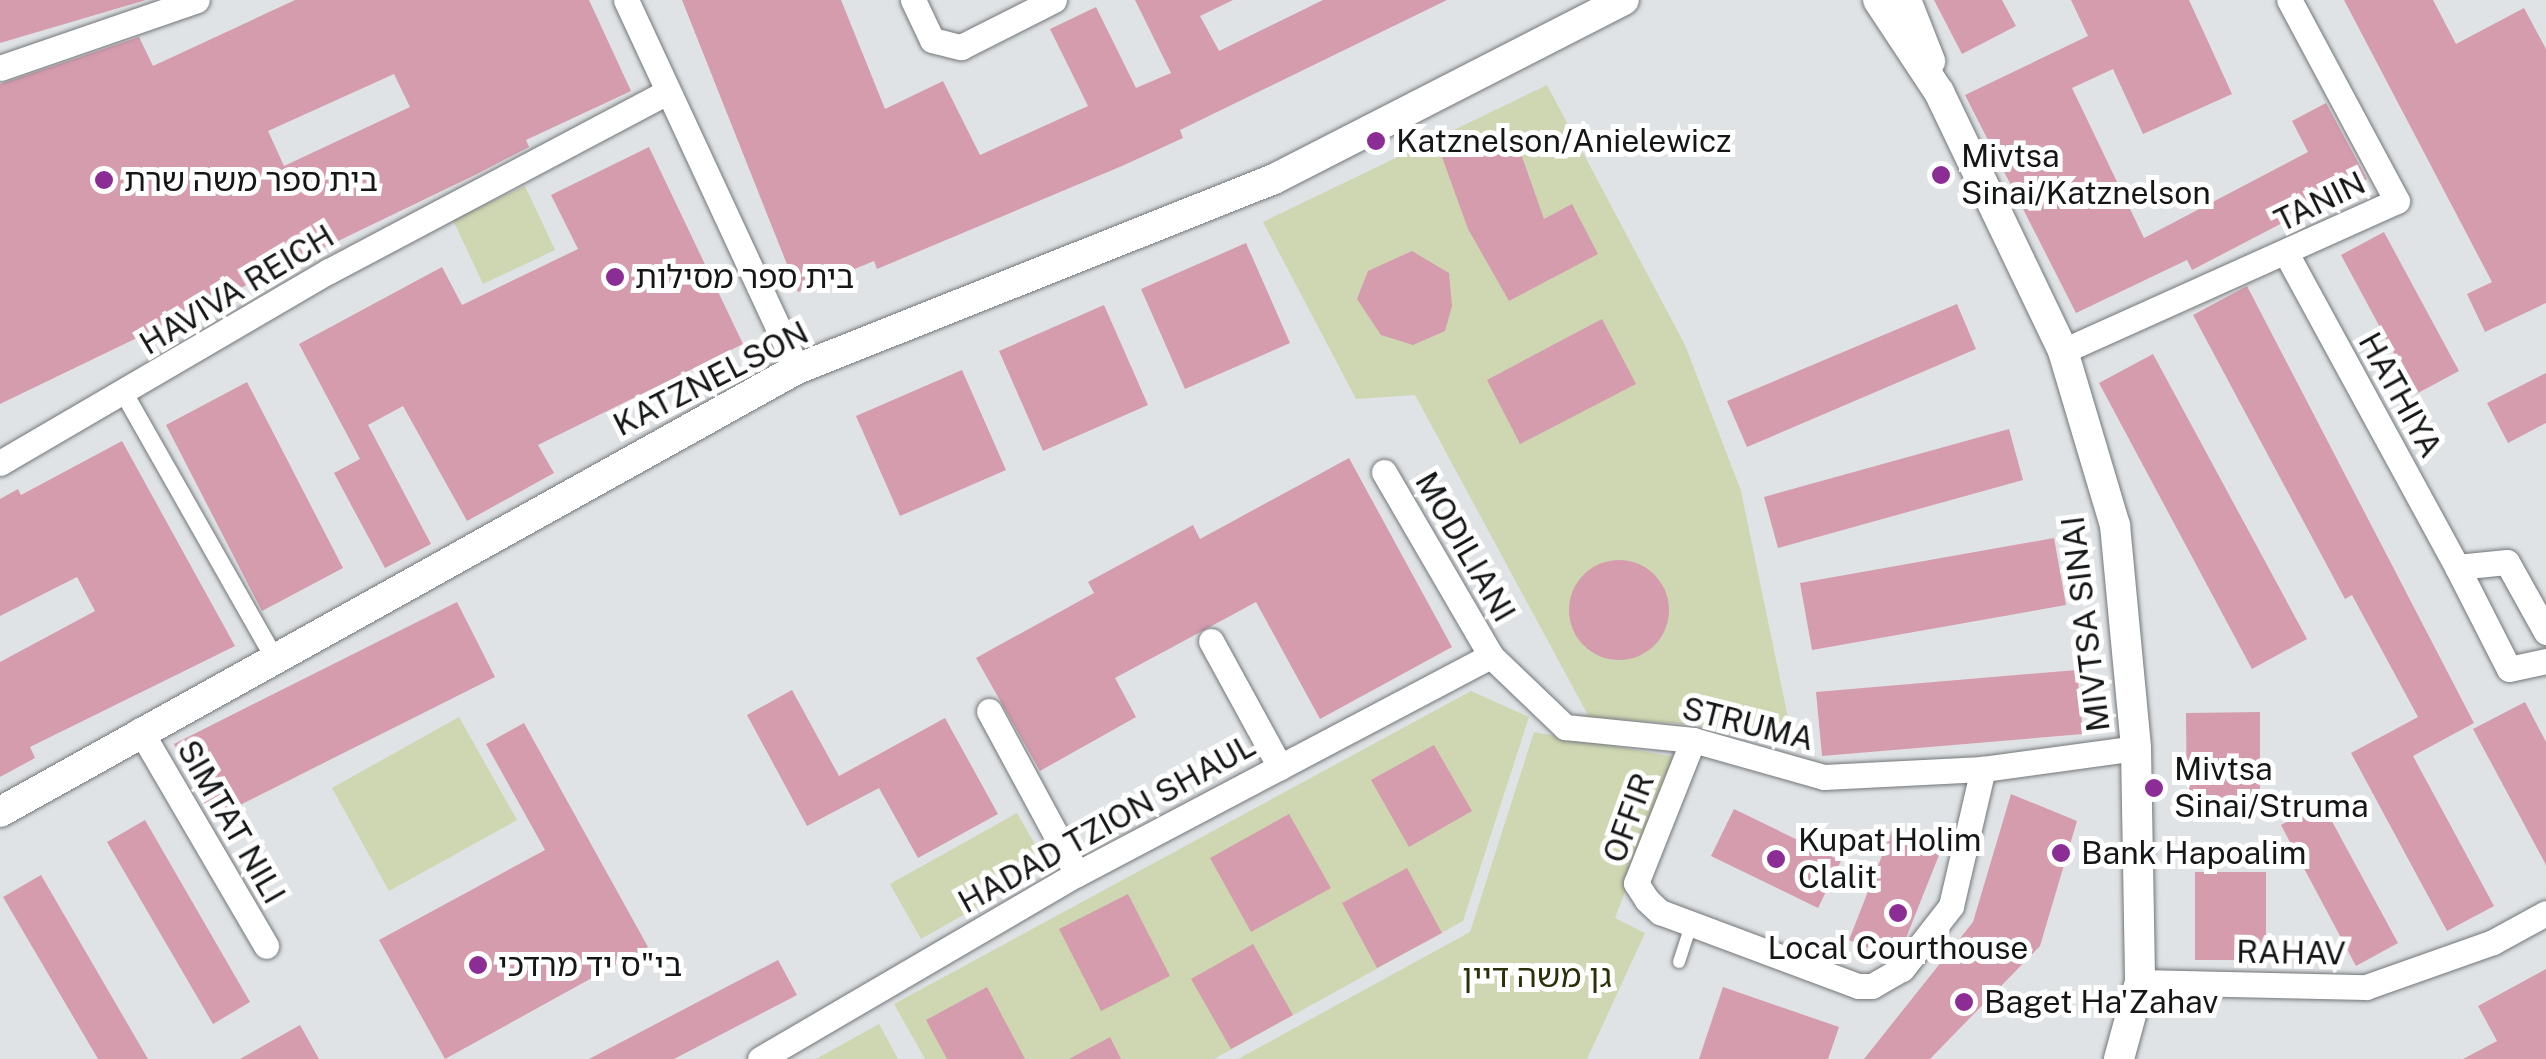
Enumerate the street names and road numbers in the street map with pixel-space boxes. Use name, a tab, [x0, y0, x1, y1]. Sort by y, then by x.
street label: TANIN	[2268, 164, 2372, 240]
street label: HAVIVA REICH	[133, 217, 341, 363]
street label: KATZNELSON	[607, 313, 815, 445]
street label: HATHIYA	[2350, 326, 2450, 464]
street label: MODILIANI	[1407, 465, 1523, 629]
street label: MIVTSA SINAI	[2054, 514, 2118, 734]
street label: STRUMA	[1678, 689, 1818, 759]
street label: HADAD TZION SHAUL	[952, 726, 1262, 922]
street label: SIMTAT NILI	[169, 733, 293, 911]
street label: OFFIR	[1595, 768, 1663, 868]
street label: RAHAV	[2236, 933, 2346, 973]

